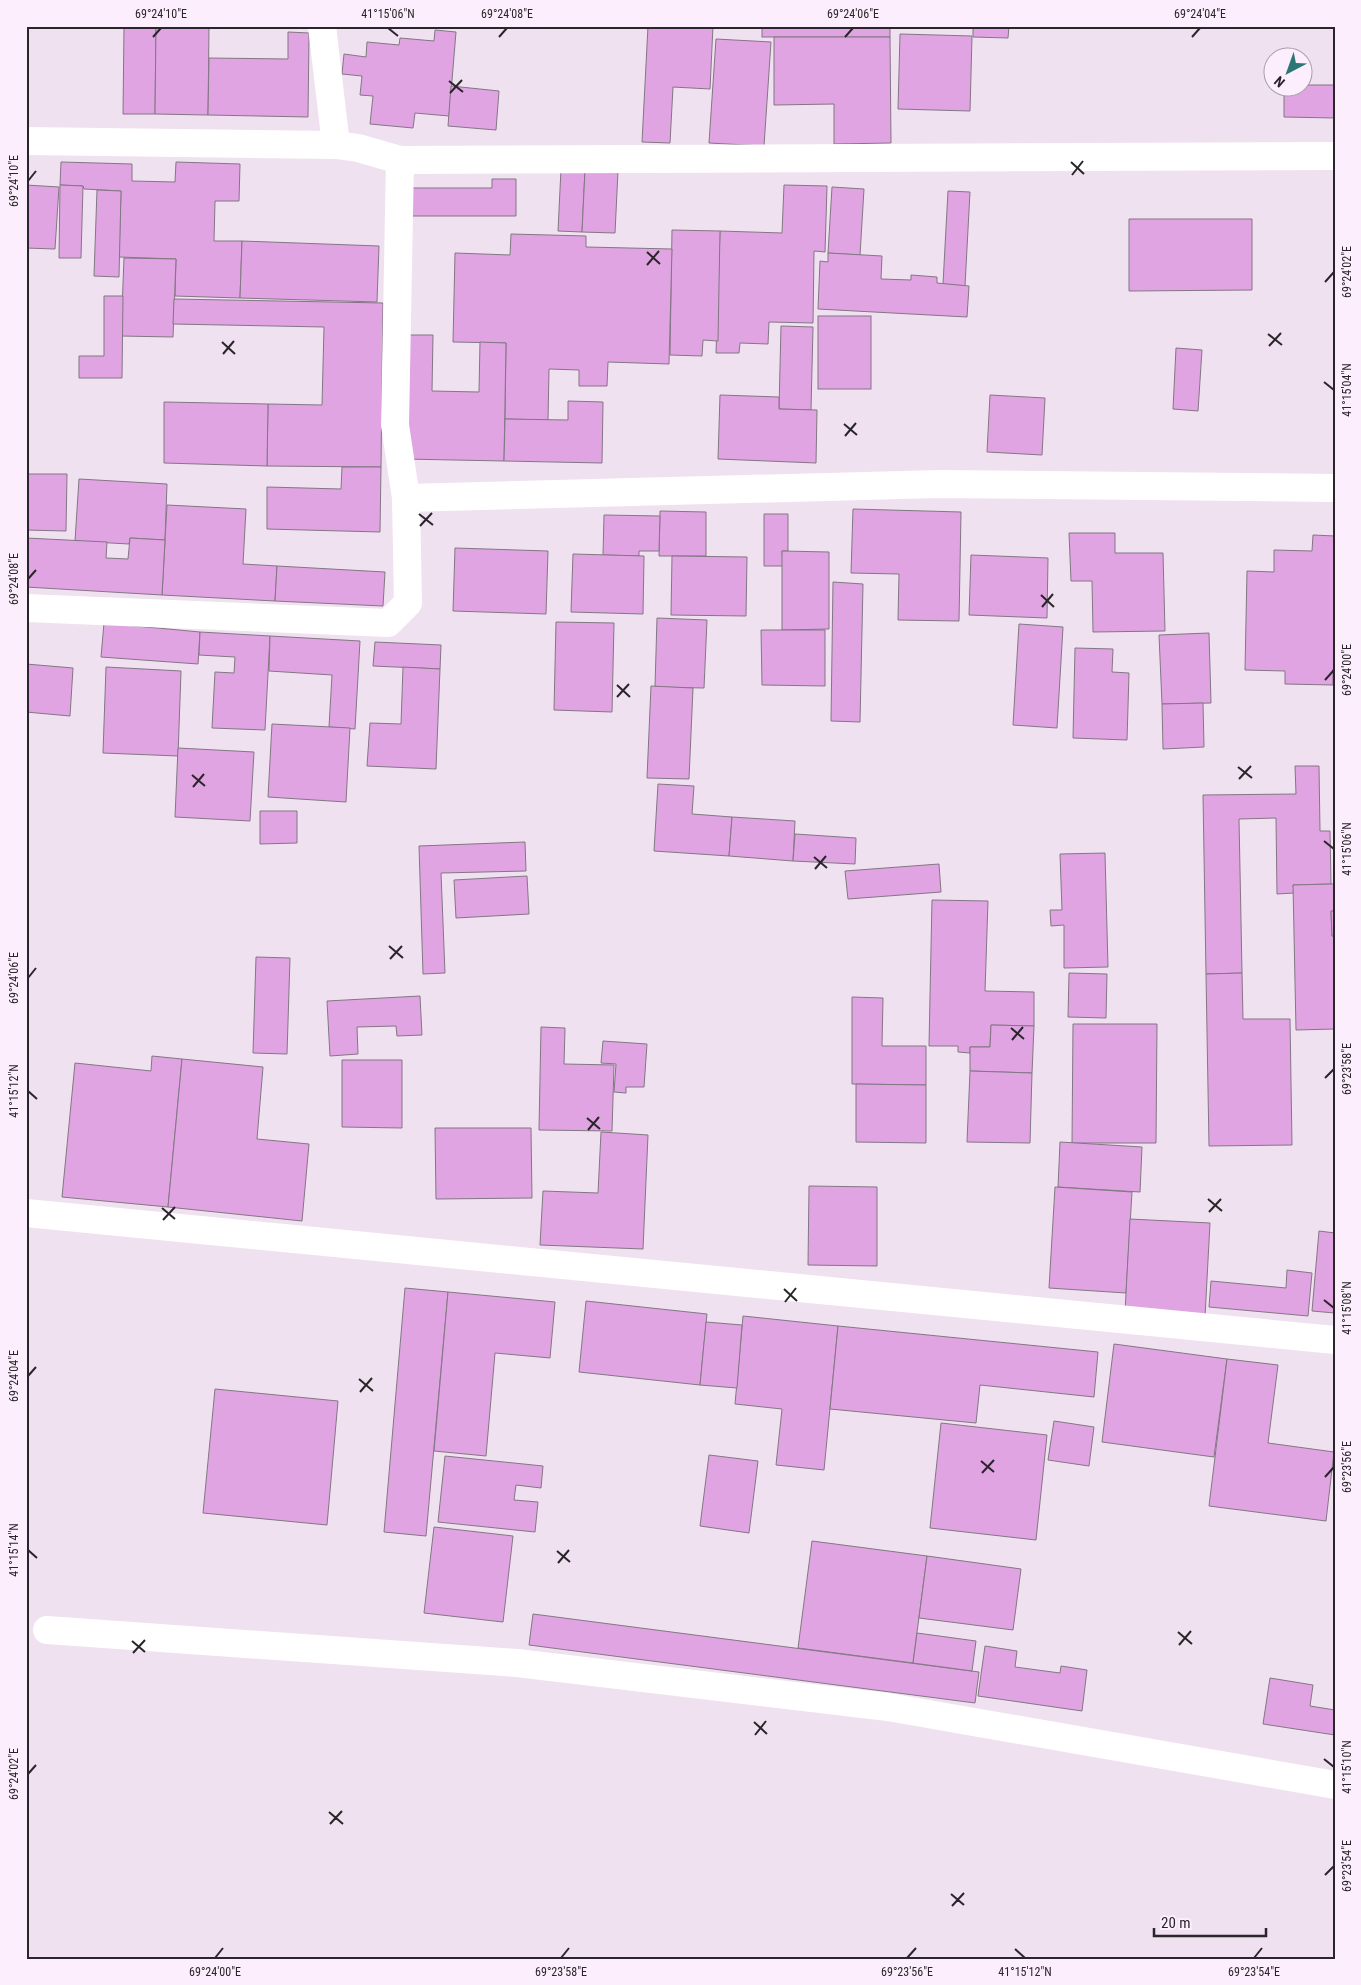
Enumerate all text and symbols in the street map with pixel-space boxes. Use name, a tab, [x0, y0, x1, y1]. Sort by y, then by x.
text: 69°24'10"E	[135, 7, 187, 21]
text: 41°15'06"N	[361, 7, 415, 21]
text: 69°24'08"E	[481, 7, 533, 21]
text: 69°24'06"E	[827, 7, 879, 21]
text: 69°24'04"E	[1174, 7, 1226, 21]
north arrow	[1264, 48, 1314, 98]
text: N	[1271, 73, 1288, 91]
text: 69°24'10"E	[7, 155, 21, 207]
text: 69°24'02"E	[1340, 246, 1354, 298]
text: 41°15'04"N	[1340, 363, 1354, 417]
text: 69°24'08"E	[7, 553, 21, 605]
text: 69°24'00"E	[1340, 644, 1354, 696]
text: 41°15'06"N	[1340, 822, 1354, 876]
text: 69°24'06"E	[7, 952, 21, 1004]
text: 69°23'58"E	[1340, 1043, 1354, 1095]
text: 41°15'12"N	[7, 1064, 21, 1118]
text: 41°15'08"N	[1340, 1281, 1354, 1335]
text: 69°24'04"E	[7, 1350, 21, 1402]
text: 69°23'56"E	[1340, 1441, 1354, 1493]
text: 41°15'14"N	[7, 1523, 21, 1577]
text: 41°15'10"N	[1340, 1740, 1354, 1794]
text: 69°24'02"E	[7, 1748, 21, 1800]
text: 69°23'54"E	[1340, 1840, 1354, 1892]
scale bar	[1154, 1905, 1266, 1937]
text: 20 m	[1161, 1914, 1191, 1932]
text: 69°24'00"E	[189, 1965, 241, 1979]
text: 69°23'58"E	[535, 1965, 587, 1979]
text: 69°23'56"E	[881, 1965, 933, 1979]
text: 41°15'12"N	[998, 1965, 1052, 1979]
text: 69°23'54"E	[1228, 1965, 1280, 1979]

